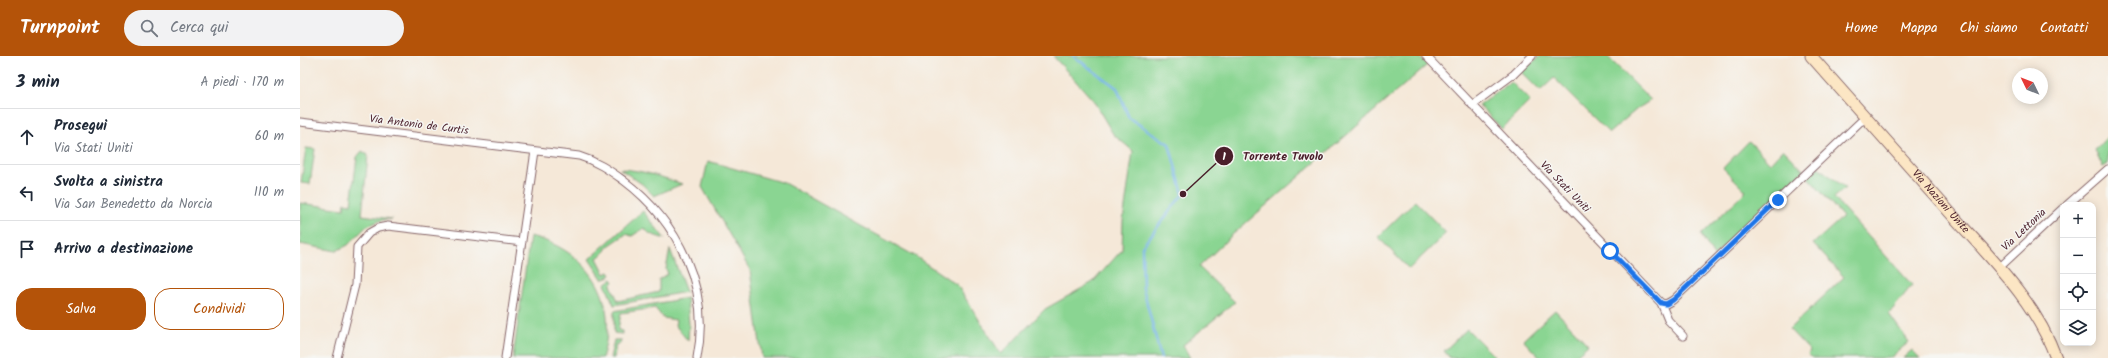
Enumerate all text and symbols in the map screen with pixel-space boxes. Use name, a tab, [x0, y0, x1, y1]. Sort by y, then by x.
search box	[124, 10, 404, 46]
text: Turnpoint	[20, 13, 100, 43]
text: Cerca qui	[170, 16, 228, 40]
icon: search	[138, 17, 160, 39]
text: Home	[1845, 17, 1878, 39]
text: Mappa	[1900, 17, 1937, 39]
text: Chi siamo	[1959, 17, 2018, 39]
text: Contatti	[2040, 17, 2088, 39]
north arrow	[2012, 68, 2048, 104]
text: 3 min	[16, 69, 60, 96]
text: A piedi · 170 m	[201, 72, 284, 93]
street label: Via Antonio de Curtis	[368, 110, 470, 140]
text: Prosegui	[54, 114, 107, 138]
icon: ahead	[16, 126, 38, 148]
text: 60 m	[255, 126, 284, 147]
text: Via Stati Uniti	[54, 138, 133, 159]
callout: Torrente Tuvolo	[1214, 144, 1331, 168]
text: 1	[1222, 147, 1226, 166]
text: Torrente Tuvolo	[1243, 147, 1324, 166]
street label: Via Stati Uniti	[1535, 157, 1595, 217]
street label: Via Nazioni Unite	[1907, 166, 1974, 238]
text: Svolta a sinistra	[54, 170, 163, 194]
icon: left	[16, 182, 38, 204]
text: 110 m	[254, 182, 284, 203]
route end	[1769, 191, 1787, 209]
text: Via San Benedetto da Norcia	[54, 194, 213, 215]
map controls	[2060, 202, 2096, 346]
button: +	[2060, 202, 2096, 238]
street label: Via Lettonia	[1997, 204, 2051, 256]
text: Arrivo a destinazione	[54, 237, 193, 261]
icon: arrive	[16, 238, 38, 260]
button: −	[2060, 238, 2096, 274]
route start	[1601, 242, 1619, 260]
button: locate	[2060, 274, 2096, 310]
button: Salva	[16, 288, 146, 330]
button: Condividi	[154, 288, 284, 330]
button: layers	[2060, 310, 2096, 346]

